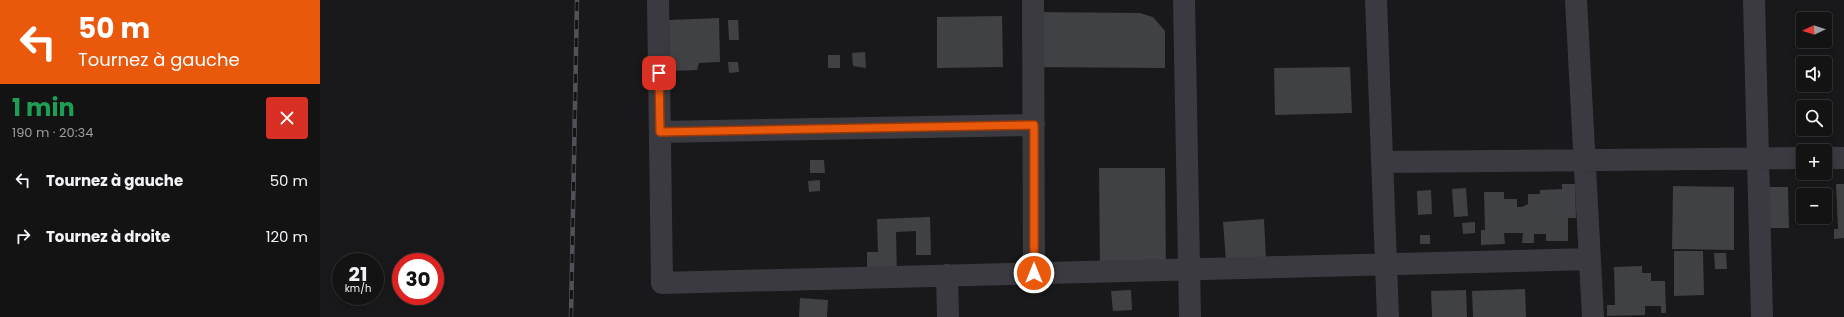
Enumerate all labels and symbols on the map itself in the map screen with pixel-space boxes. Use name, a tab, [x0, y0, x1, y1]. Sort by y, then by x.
north arrow	[1796, 12, 1832, 48]
pin	[642, 56, 676, 90]
position arrow	[1013, 252, 1055, 294]
speed limit sign: 30	[392, 253, 444, 305]

